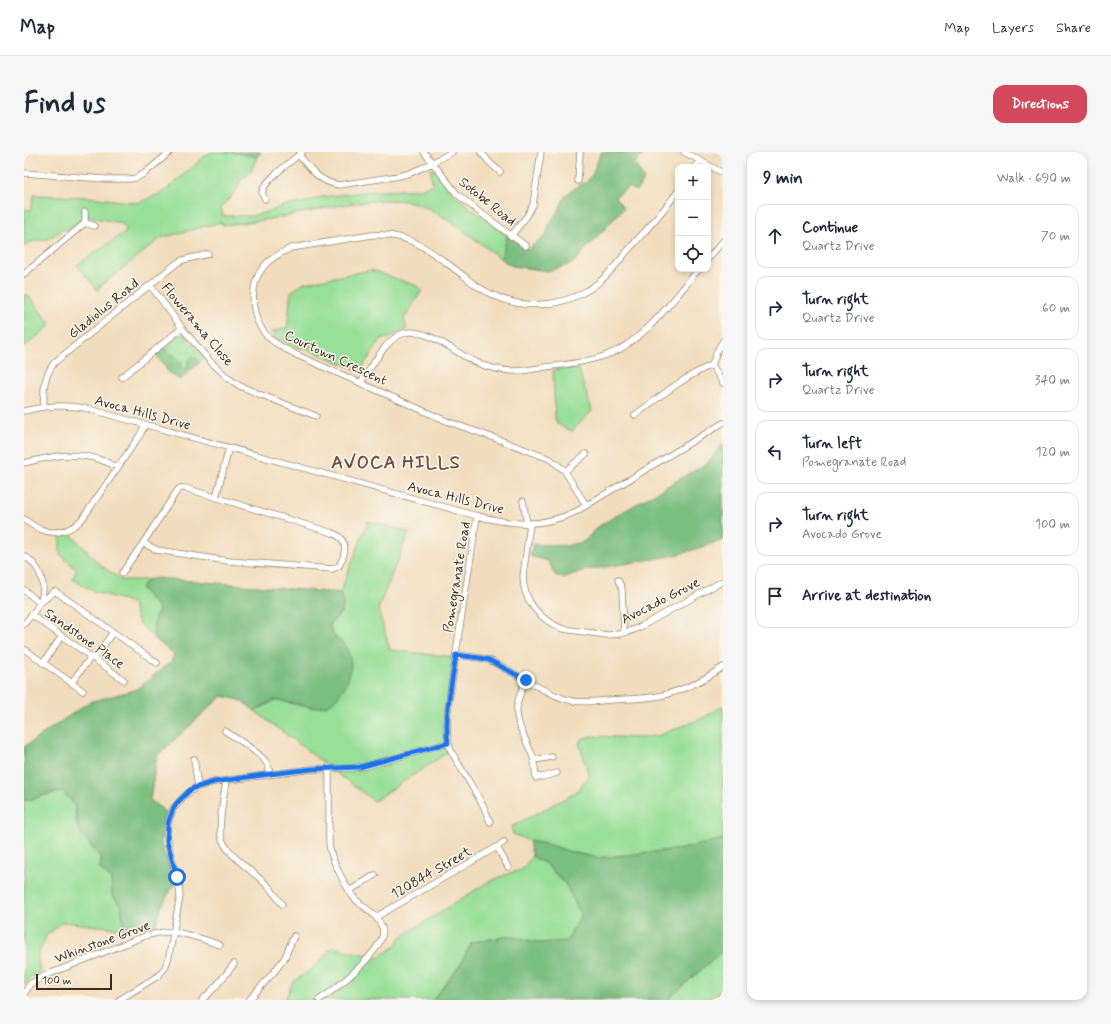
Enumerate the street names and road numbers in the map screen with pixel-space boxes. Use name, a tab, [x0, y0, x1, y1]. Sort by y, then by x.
street label: Sotobe Road	[455, 173, 520, 230]
street label: Gladiolus Road	[64, 275, 143, 343]
street label: Flowerama Close	[157, 279, 238, 370]
street label: Courtown Crescent	[281, 326, 390, 390]
street label: Avoca Hills Drive	[93, 391, 193, 434]
street label: Avoca Hills Drive	[406, 477, 506, 519]
street label: Pomegranate Road	[439, 520, 476, 634]
street label: Avocado Grove	[618, 573, 703, 628]
street label: Sandstone Place	[41, 604, 128, 673]
street label: 120844 Street	[388, 842, 476, 903]
street label: Whinstone Grove	[52, 916, 153, 968]

